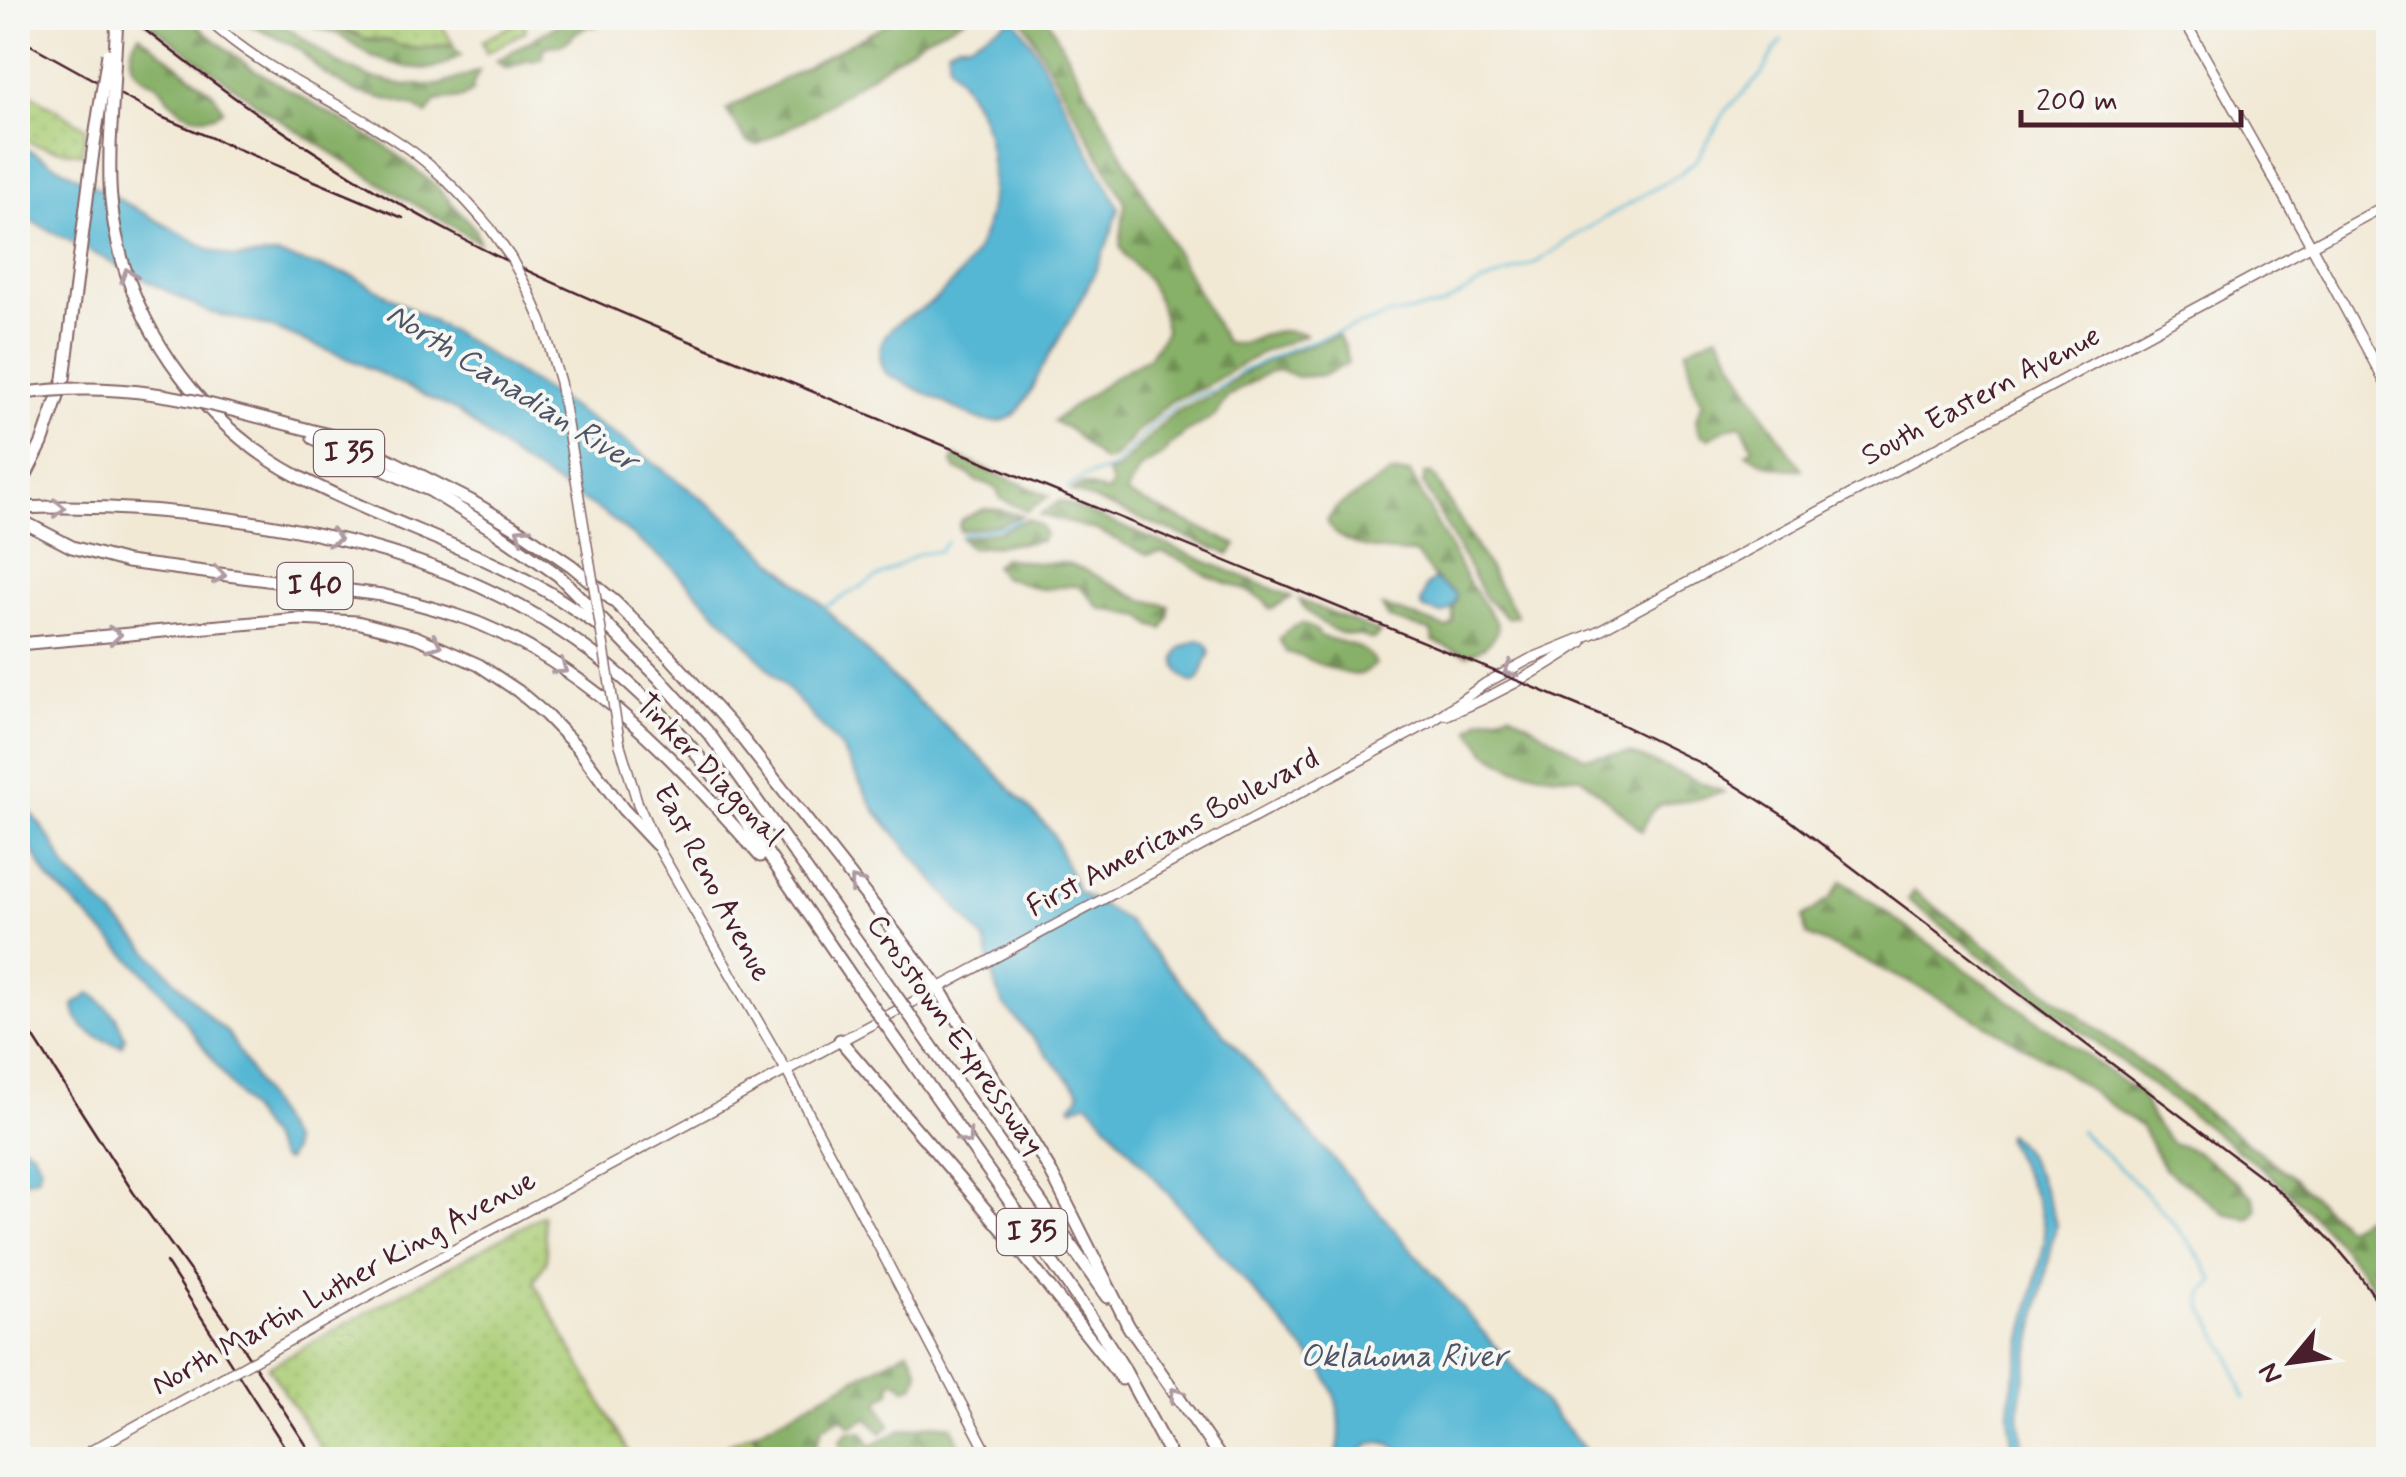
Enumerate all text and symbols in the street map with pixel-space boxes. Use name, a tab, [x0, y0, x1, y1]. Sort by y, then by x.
scale bar	[2021, 65, 2241, 127]
text: 200 m	[2036, 82, 2118, 121]
one-way arrow	[120, 268, 140, 285]
water label: North Canadian River	[378, 294, 649, 484]
street label: South Eastern Avenue	[1855, 316, 2107, 476]
road number: I 35	[314, 430, 384, 476]
one-way arrow	[52, 497, 67, 519]
one-way arrow	[326, 526, 343, 547]
one-way arrow	[515, 526, 533, 545]
road number: I 40	[278, 563, 352, 609]
one-way arrow	[211, 564, 227, 585]
one-way arrow	[107, 624, 123, 646]
one-way arrow	[426, 633, 443, 653]
one-way arrow	[551, 656, 569, 675]
one-way arrow	[1503, 657, 1521, 677]
street label: Tinker Diagonal	[625, 685, 792, 856]
street label: First Americans Boulevard	[1020, 739, 1326, 927]
street label: East Reno Avenue	[643, 777, 781, 989]
one-way arrow	[850, 876, 868, 894]
street label: Crosstown Expressway	[857, 907, 1053, 1163]
one-way arrow	[954, 1127, 972, 1146]
street label: North Martin Luther King Avenue	[145, 1161, 543, 1405]
road number: I 35	[997, 1209, 1067, 1255]
north arrow	[2241, 1312, 2341, 1412]
water label: Oklahoma River	[1300, 1336, 1511, 1378]
text: N	[2251, 1356, 2292, 1390]
one-way arrow	[1170, 1387, 1188, 1406]

